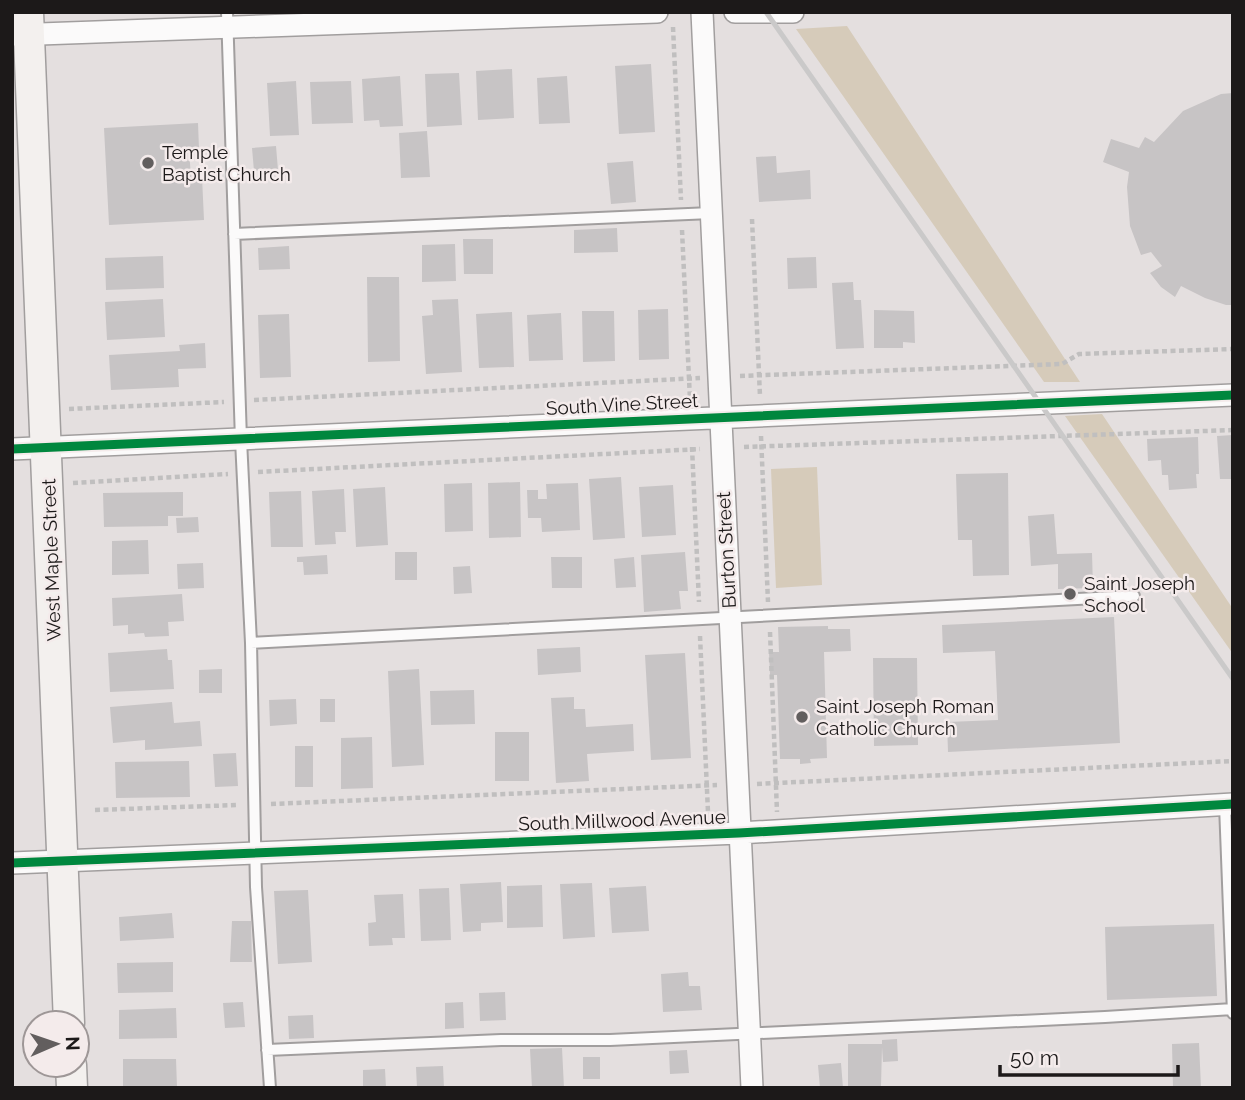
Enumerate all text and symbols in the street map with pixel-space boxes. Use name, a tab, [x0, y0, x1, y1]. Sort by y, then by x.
place label: Temple Baptist Church	[162, 141, 291, 185]
marker: Temple Baptist Church	[140, 155, 156, 171]
street label: South Vine Street	[545, 389, 699, 419]
street label: West Maple Street	[37, 478, 65, 642]
street label: Burton Street	[712, 491, 740, 609]
place label: Saint Joseph School	[1084, 572, 1195, 616]
marker: Saint Joseph School	[1062, 586, 1078, 602]
place label: Saint Joseph Roman Catholic Church	[816, 695, 994, 739]
marker: Saint Joseph Roman Catholic Church	[794, 709, 810, 725]
street label: South Millwood Avenue	[518, 805, 726, 835]
north arrow	[21, 1009, 91, 1079]
scale bar	[1000, 1034, 1178, 1078]
text: N	[62, 1036, 84, 1051]
text: 50 m	[1010, 1045, 1059, 1070]

